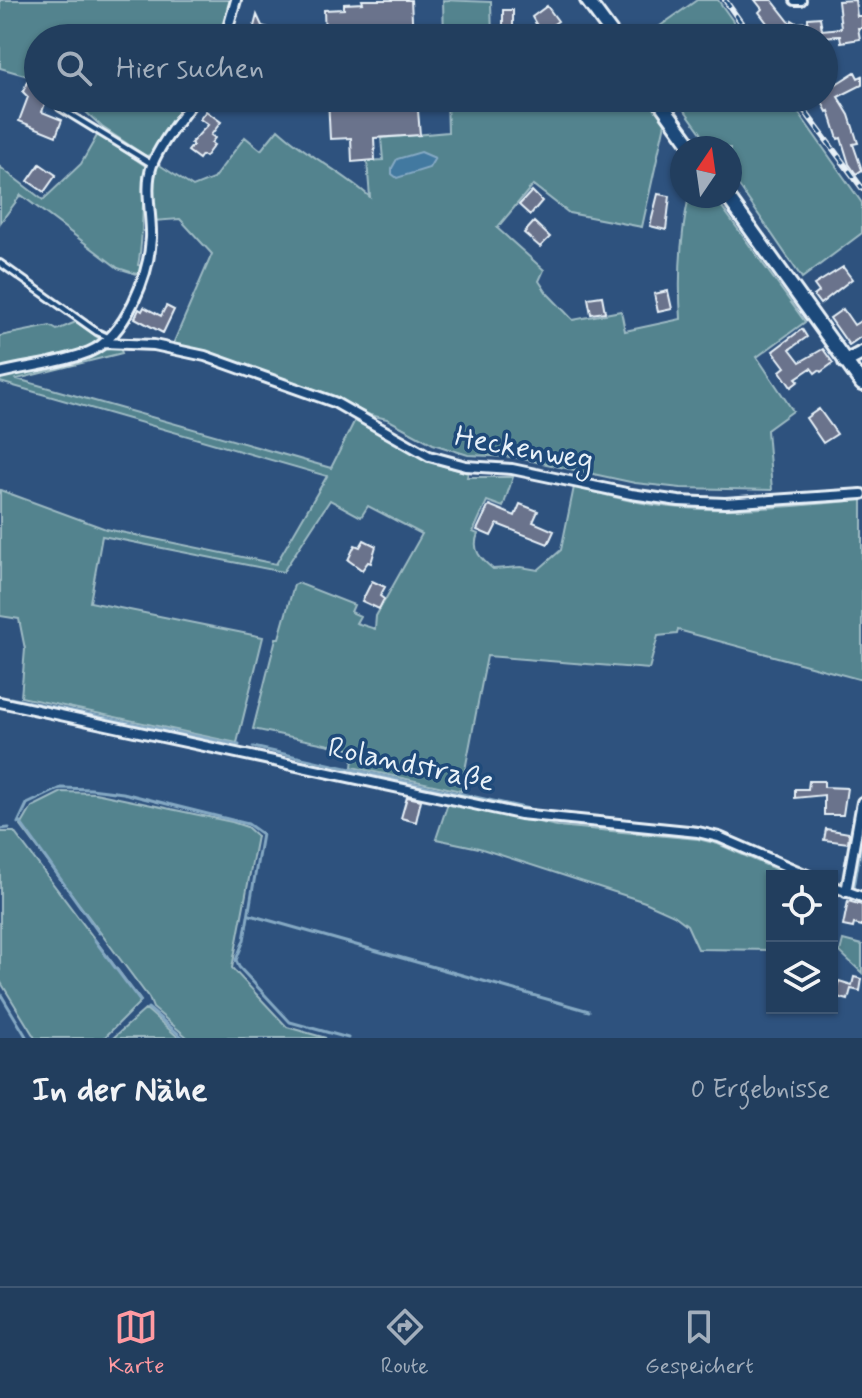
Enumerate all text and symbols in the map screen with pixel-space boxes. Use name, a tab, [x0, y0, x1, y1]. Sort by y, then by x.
search box	[24, 24, 838, 112]
icon: search	[52, 46, 96, 90]
text: Hier suchen	[116, 49, 264, 88]
north arrow	[670, 136, 742, 208]
street label: Heckenweg	[451, 418, 596, 482]
street label: Rolandstraße	[324, 728, 498, 802]
map controls	[766, 870, 838, 1014]
button: locate	[766, 870, 838, 942]
button: layers	[766, 942, 838, 1014]
text: In der Nähe	[32, 1068, 207, 1113]
text: 0 Ergebnisse	[691, 1073, 830, 1107]
tab: Karte	[108, 1305, 164, 1381]
tab: Route	[381, 1305, 429, 1381]
tab: Gespeichert	[645, 1305, 754, 1381]

